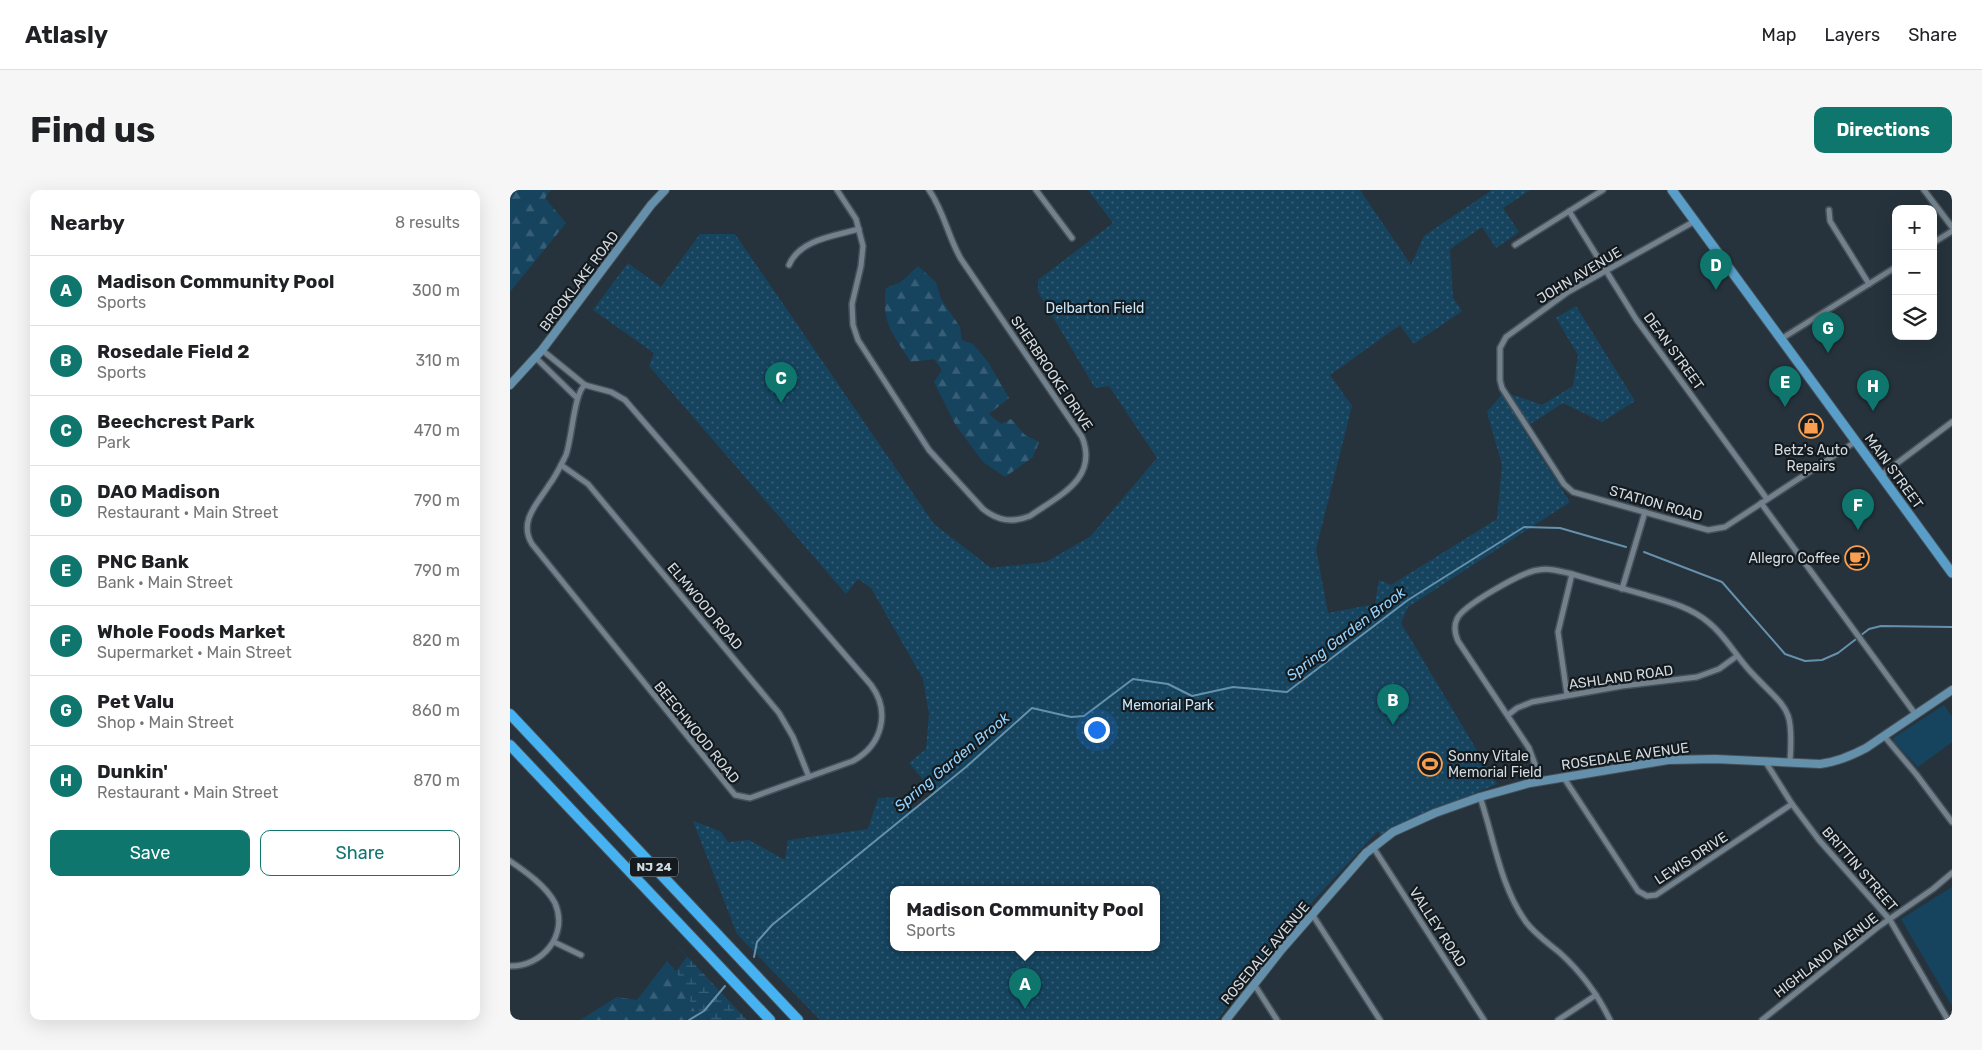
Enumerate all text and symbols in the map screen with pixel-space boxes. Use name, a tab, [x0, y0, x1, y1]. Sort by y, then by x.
text: Atlasly	[25, 21, 108, 49]
text: Map	[1762, 24, 1797, 46]
text: Layers	[1825, 24, 1880, 46]
text: Share	[1908, 24, 1957, 46]
button: Directions	[1814, 107, 1952, 153]
text: Find us	[30, 109, 155, 151]
map controls	[1892, 205, 1937, 340]
button: +	[1892, 205, 1937, 250]
text: Nearby	[50, 210, 125, 235]
text: 8 results	[395, 213, 460, 232]
street label: BROOKLAKE ROAD	[536, 228, 623, 335]
street label: JOHN AVENUE	[1534, 244, 1625, 307]
pin: D	[1700, 249, 1732, 290]
button: −	[1892, 250, 1937, 295]
text: Madison Community Pool	[97, 270, 335, 293]
text: A	[60, 281, 72, 300]
text: 300 m	[412, 281, 460, 300]
text: Sports	[97, 293, 146, 312]
button: layers	[1892, 295, 1937, 340]
park label: Delbarton Field	[1046, 300, 1144, 317]
street label: DEAN STREET	[1640, 309, 1707, 393]
pin: G	[1812, 312, 1844, 353]
street label: SHERBROOKE DRIVE	[1007, 313, 1096, 434]
text: Rosedale Field 2	[97, 340, 250, 363]
text: B	[60, 351, 72, 370]
text: 310 m	[416, 351, 460, 370]
pin: C	[765, 362, 797, 403]
text: Sports	[97, 363, 146, 382]
pin: E	[1769, 366, 1801, 407]
pin: H	[1857, 370, 1889, 411]
text: Beechcrest Park	[97, 410, 255, 433]
shop icon: Betz's Auto Repairs	[1798, 413, 1824, 439]
text: C	[60, 421, 72, 440]
text: 470 m	[414, 421, 460, 440]
street label: MAIN STREET	[1861, 431, 1926, 512]
text: Park	[97, 433, 130, 452]
place label: Betz's Auto Repairs	[1774, 442, 1848, 475]
text: DAO Madison	[97, 480, 220, 503]
street label: STATION ROAD	[1607, 482, 1704, 525]
pin: F	[1842, 489, 1874, 530]
text: D	[60, 491, 72, 510]
text: 790 m	[414, 491, 460, 510]
text: Restaurant · Main Street	[97, 503, 278, 522]
cafe icon: Allegro Coffee	[1844, 545, 1870, 571]
text: PNC Bank	[97, 550, 189, 573]
place label: Allegro Coffee	[1748, 550, 1840, 567]
street label: ELMWOOD ROAD	[663, 559, 746, 653]
text: E	[61, 561, 71, 580]
text: 790 m	[414, 561, 460, 580]
text: Bank · Main Street	[97, 573, 233, 592]
water label: Spring Garden Brook	[1283, 583, 1409, 685]
text: Whole Foods Market	[97, 620, 285, 643]
text: F	[61, 631, 71, 650]
text: 820 m	[412, 631, 460, 650]
text: Supermarket · Main Street	[97, 643, 292, 662]
street label: ASHLAND ROAD	[1568, 662, 1674, 693]
street label: BEECHWOOD ROAD	[650, 678, 743, 787]
pin: B	[1377, 684, 1409, 725]
text: Pet Valu	[97, 690, 174, 713]
park label: Memorial Park	[1122, 697, 1215, 714]
text: G	[60, 701, 72, 720]
text: 860 m	[412, 701, 460, 720]
water label: Spring Garden Brook	[891, 708, 1013, 815]
text: Shop · Main Street	[97, 713, 234, 732]
your location	[1084, 717, 1110, 743]
street label: ROSEDALE AVENUE	[1560, 739, 1690, 774]
place label: Sonny Vitale Memorial Field	[1448, 748, 1542, 781]
sports icon: Sonny Vitale Memorial Field	[1417, 751, 1443, 777]
text: Dunkin'	[97, 760, 168, 783]
text: H	[60, 771, 72, 790]
text: 870 m	[413, 771, 460, 790]
text: Restaurant · Main Street	[97, 783, 278, 802]
street label: BRITTIN STREET	[1818, 824, 1901, 915]
street label: LEWIS DRIVE	[1651, 828, 1731, 888]
button: Save	[50, 830, 250, 876]
button: Share	[260, 830, 460, 876]
road number: NJ 24	[630, 858, 678, 876]
street label: VALLEY ROAD	[1405, 884, 1470, 970]
popup	[890, 886, 1160, 951]
text: Madison Community Pool	[906, 898, 1144, 921]
street label: ROSEDALE AVENUE	[1218, 899, 1313, 1008]
street label: HIGHLAND AVENUE	[1771, 909, 1882, 1001]
text: Sports	[906, 921, 955, 940]
pin: A	[1009, 968, 1041, 1009]

